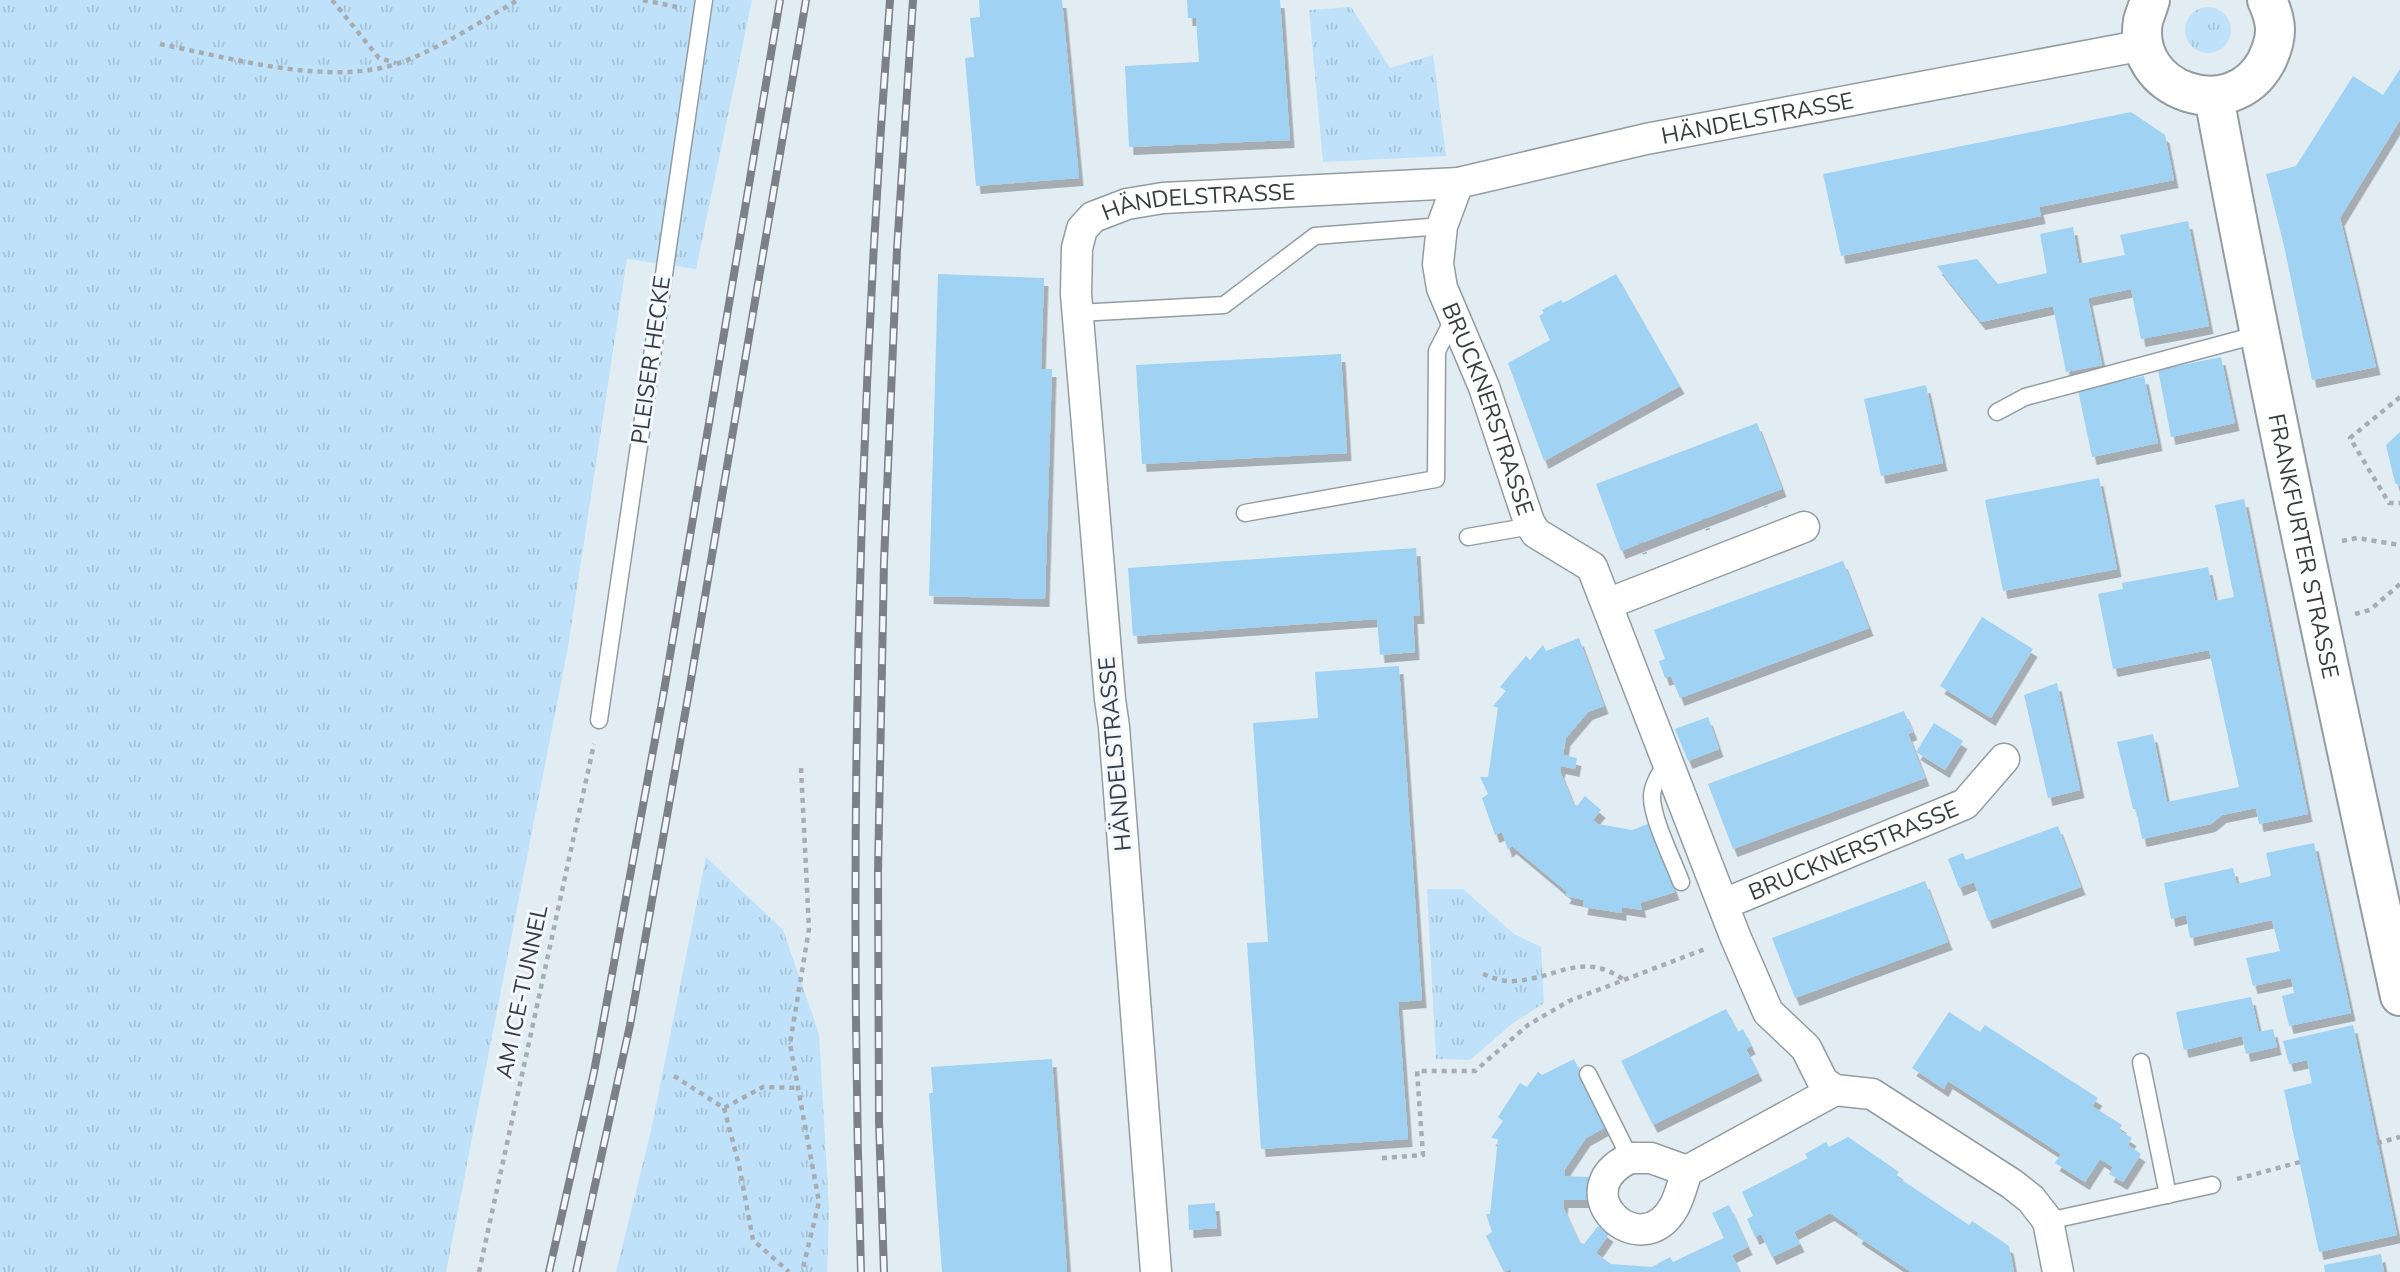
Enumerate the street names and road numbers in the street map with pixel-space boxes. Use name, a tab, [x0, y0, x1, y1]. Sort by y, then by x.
street label: HÄNDELSTRASSE	[1659, 85, 1856, 151]
street label: HÄNDELSTRASSE	[1097, 176, 1296, 228]
street label: PLEISER HECKE	[624, 274, 678, 446]
street label: BRUCKNERSTRASSE	[1434, 298, 1541, 519]
street label: FRANKFURTER STRASSE	[2261, 411, 2347, 681]
street label: HÄNDELSTRASSE	[1091, 656, 1139, 852]
street label: BRUCKNERSTRASSE	[1744, 793, 1963, 908]
street label: AM ICE-TUNNEL	[489, 902, 556, 1081]

